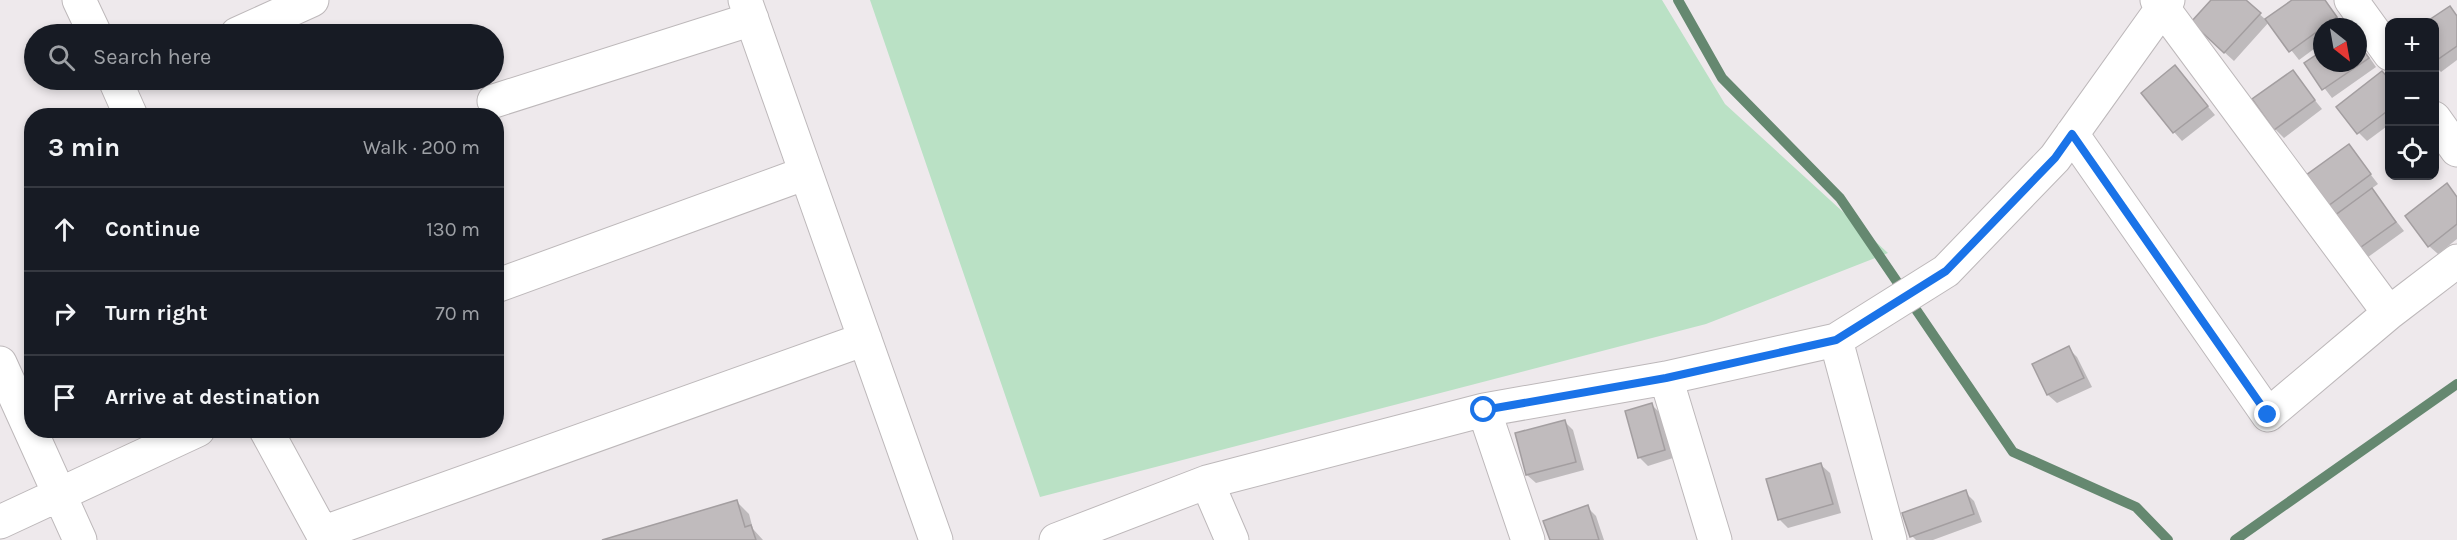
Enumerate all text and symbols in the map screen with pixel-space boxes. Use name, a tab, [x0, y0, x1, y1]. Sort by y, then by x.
north arrow	[2313, 18, 2367, 72]
map controls	[2385, 18, 2439, 180]
button: +	[2385, 18, 2439, 72]
search box	[24, 24, 504, 90]
icon: search	[45, 41, 78, 74]
text: Search here	[93, 44, 211, 70]
button: −	[2385, 72, 2439, 126]
button: locate	[2385, 126, 2439, 180]
text: 3 min	[48, 132, 120, 163]
text: Walk · 200 m	[363, 136, 480, 159]
icon: ahead	[48, 213, 81, 246]
text: Continue	[105, 216, 200, 242]
text: 130 m	[426, 218, 480, 241]
icon: right	[48, 297, 81, 330]
text: Turn right	[105, 300, 208, 326]
text: 70 m	[435, 302, 480, 325]
icon: arrive	[48, 381, 81, 414]
text: Arrive at destination	[105, 384, 320, 410]
route start	[1470, 396, 1496, 422]
route end	[2254, 401, 2280, 427]

